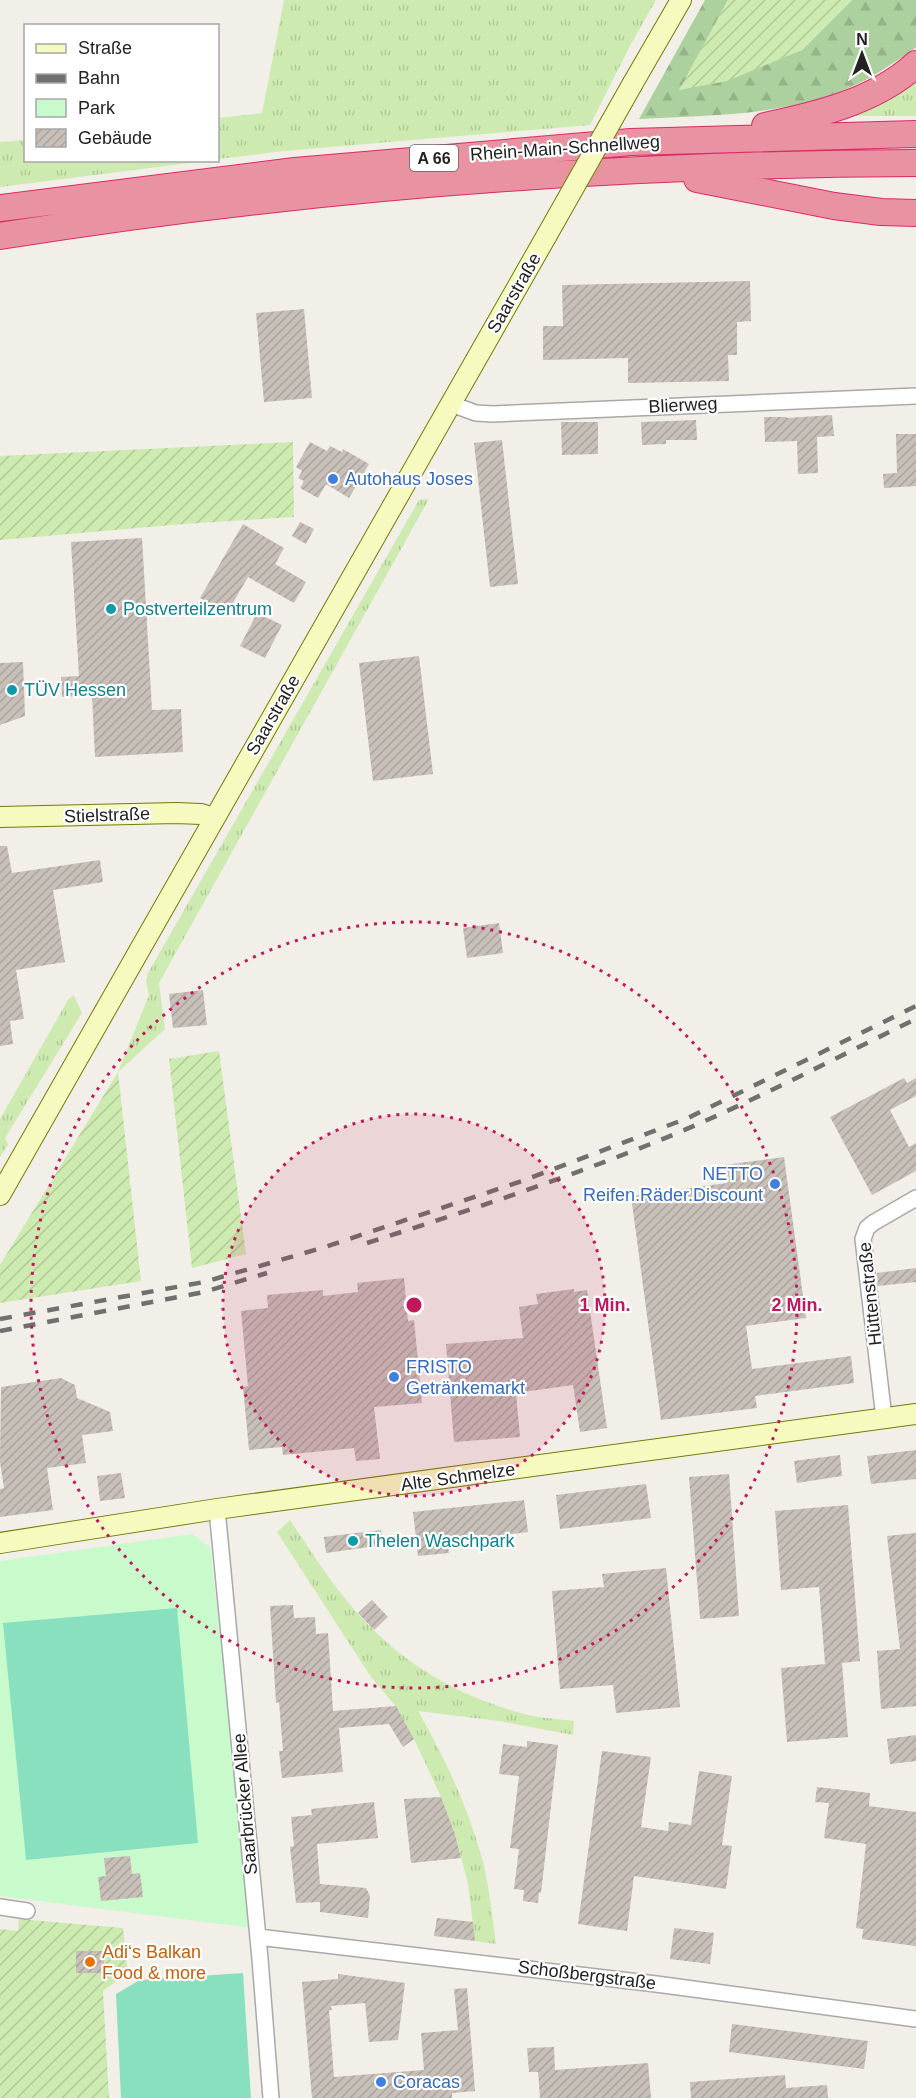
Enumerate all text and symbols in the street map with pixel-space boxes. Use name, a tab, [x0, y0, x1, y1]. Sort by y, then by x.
legend	[24, 24, 219, 162]
north arrow	[832, 24, 892, 84]
text: N	[856, 31, 868, 48]
text: Straße	[78, 38, 132, 58]
text: Bahn	[78, 68, 120, 88]
text: Park	[78, 98, 116, 118]
text: Gebäude	[78, 128, 152, 148]
street label: Rhein-Main-Schnellweg	[469, 131, 661, 165]
road number: A 66	[410, 145, 458, 171]
street label: Saarstraße	[483, 249, 545, 337]
street label: Blierweg	[648, 393, 718, 417]
place label: Autohaus Joses	[345, 469, 473, 489]
marker: Autohaus Joses	[326, 472, 340, 486]
place label: Postverteilzentrum	[123, 599, 272, 619]
marker: Postverteilzentrum	[104, 602, 118, 616]
street label: Saarstraße	[242, 671, 304, 759]
place label: TÜV Hessen	[24, 680, 126, 700]
marker: TÜV Hessen	[5, 683, 19, 697]
street label: Stielstraße	[64, 804, 150, 826]
place label: NETTO Reifen.Räder.Discount	[583, 1164, 763, 1205]
marker: NETTO Reifen.Räder.Discount	[768, 1177, 782, 1191]
street label: Hüttenstraße	[855, 1241, 885, 1347]
centre of rings	[404, 1295, 424, 1315]
text: 1 Min.	[579, 1295, 631, 1315]
text: 2 Min.	[771, 1295, 823, 1315]
place label: FRISTO Getränkemarkt	[406, 1357, 525, 1398]
marker: FRISTO Getränkemarkt	[387, 1370, 401, 1384]
street label: Alte Schmelze	[400, 1459, 516, 1495]
place label: Thelen Waschpark	[365, 1531, 515, 1551]
marker: Thelen Waschpark	[346, 1534, 360, 1548]
street label: Saarbrücker Allee	[229, 1732, 261, 1876]
place label: Adi‘s Balkan Food & more	[102, 1942, 206, 1983]
marker: Adi‘s Balkan Food & more	[83, 1955, 97, 1969]
street label: Schoßbergstraße	[517, 1957, 657, 1993]
place label: Coracas	[393, 2072, 460, 2092]
marker: Coracas	[374, 2075, 388, 2089]

